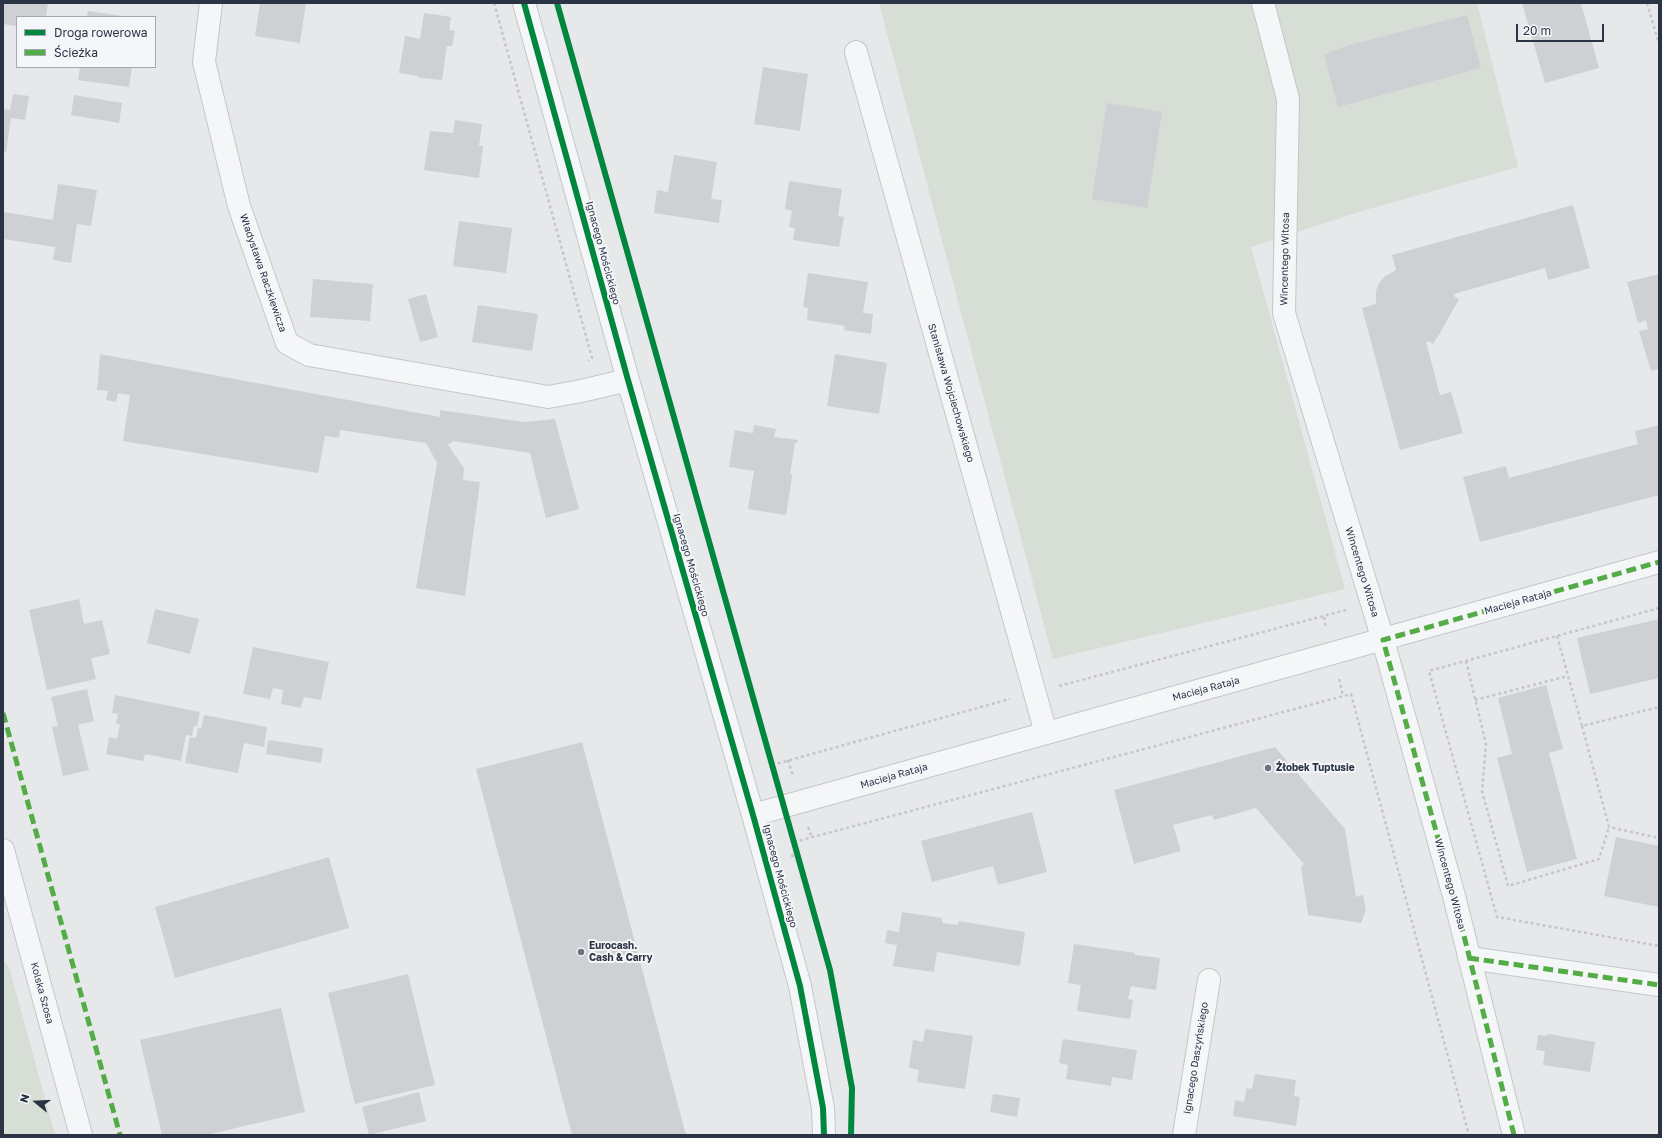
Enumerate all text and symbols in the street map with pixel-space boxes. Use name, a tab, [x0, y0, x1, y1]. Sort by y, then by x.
legend	[16, 16, 156, 68]
scale bar	[1518, 16, 1606, 42]
text: 20 m	[1523, 23, 1551, 38]
text: Droga rowerowa	[54, 25, 147, 40]
text: Ścieżka	[54, 45, 98, 60]
street label: Ignacego Mościckiego	[583, 200, 623, 306]
street label: Władysława Raczkiewicza	[237, 212, 289, 334]
street label: Wincentego Witosa	[1278, 212, 1292, 306]
street label: Stanisława Wojciechowskiego	[925, 322, 977, 464]
street label: Ignacego Mościckiego	[671, 512, 711, 618]
street label: Wincentego Witosa	[1343, 526, 1381, 618]
street label: Macieja Rataja	[1483, 587, 1553, 617]
street label: Macieja Rataja	[1171, 674, 1241, 704]
street label: Macieja Rataja	[859, 761, 929, 791]
place label: Żłobek Tuptusie	[1276, 762, 1355, 774]
marker: Żłobek Tuptusie	[1263, 763, 1273, 773]
street label: Ignacego Mościckiego	[760, 823, 800, 929]
street label: Wincentego Witosa	[1432, 837, 1468, 931]
place label: Eurocash. Cash & Carry	[589, 940, 653, 964]
marker: Eurocash. Cash & Carry	[576, 947, 586, 957]
street label: Kolska Szosa	[28, 961, 56, 1025]
street label: Ignacego Daszyńskiego	[1181, 1001, 1211, 1115]
north arrow	[16, 1082, 56, 1122]
text: N	[17, 1092, 32, 1104]

